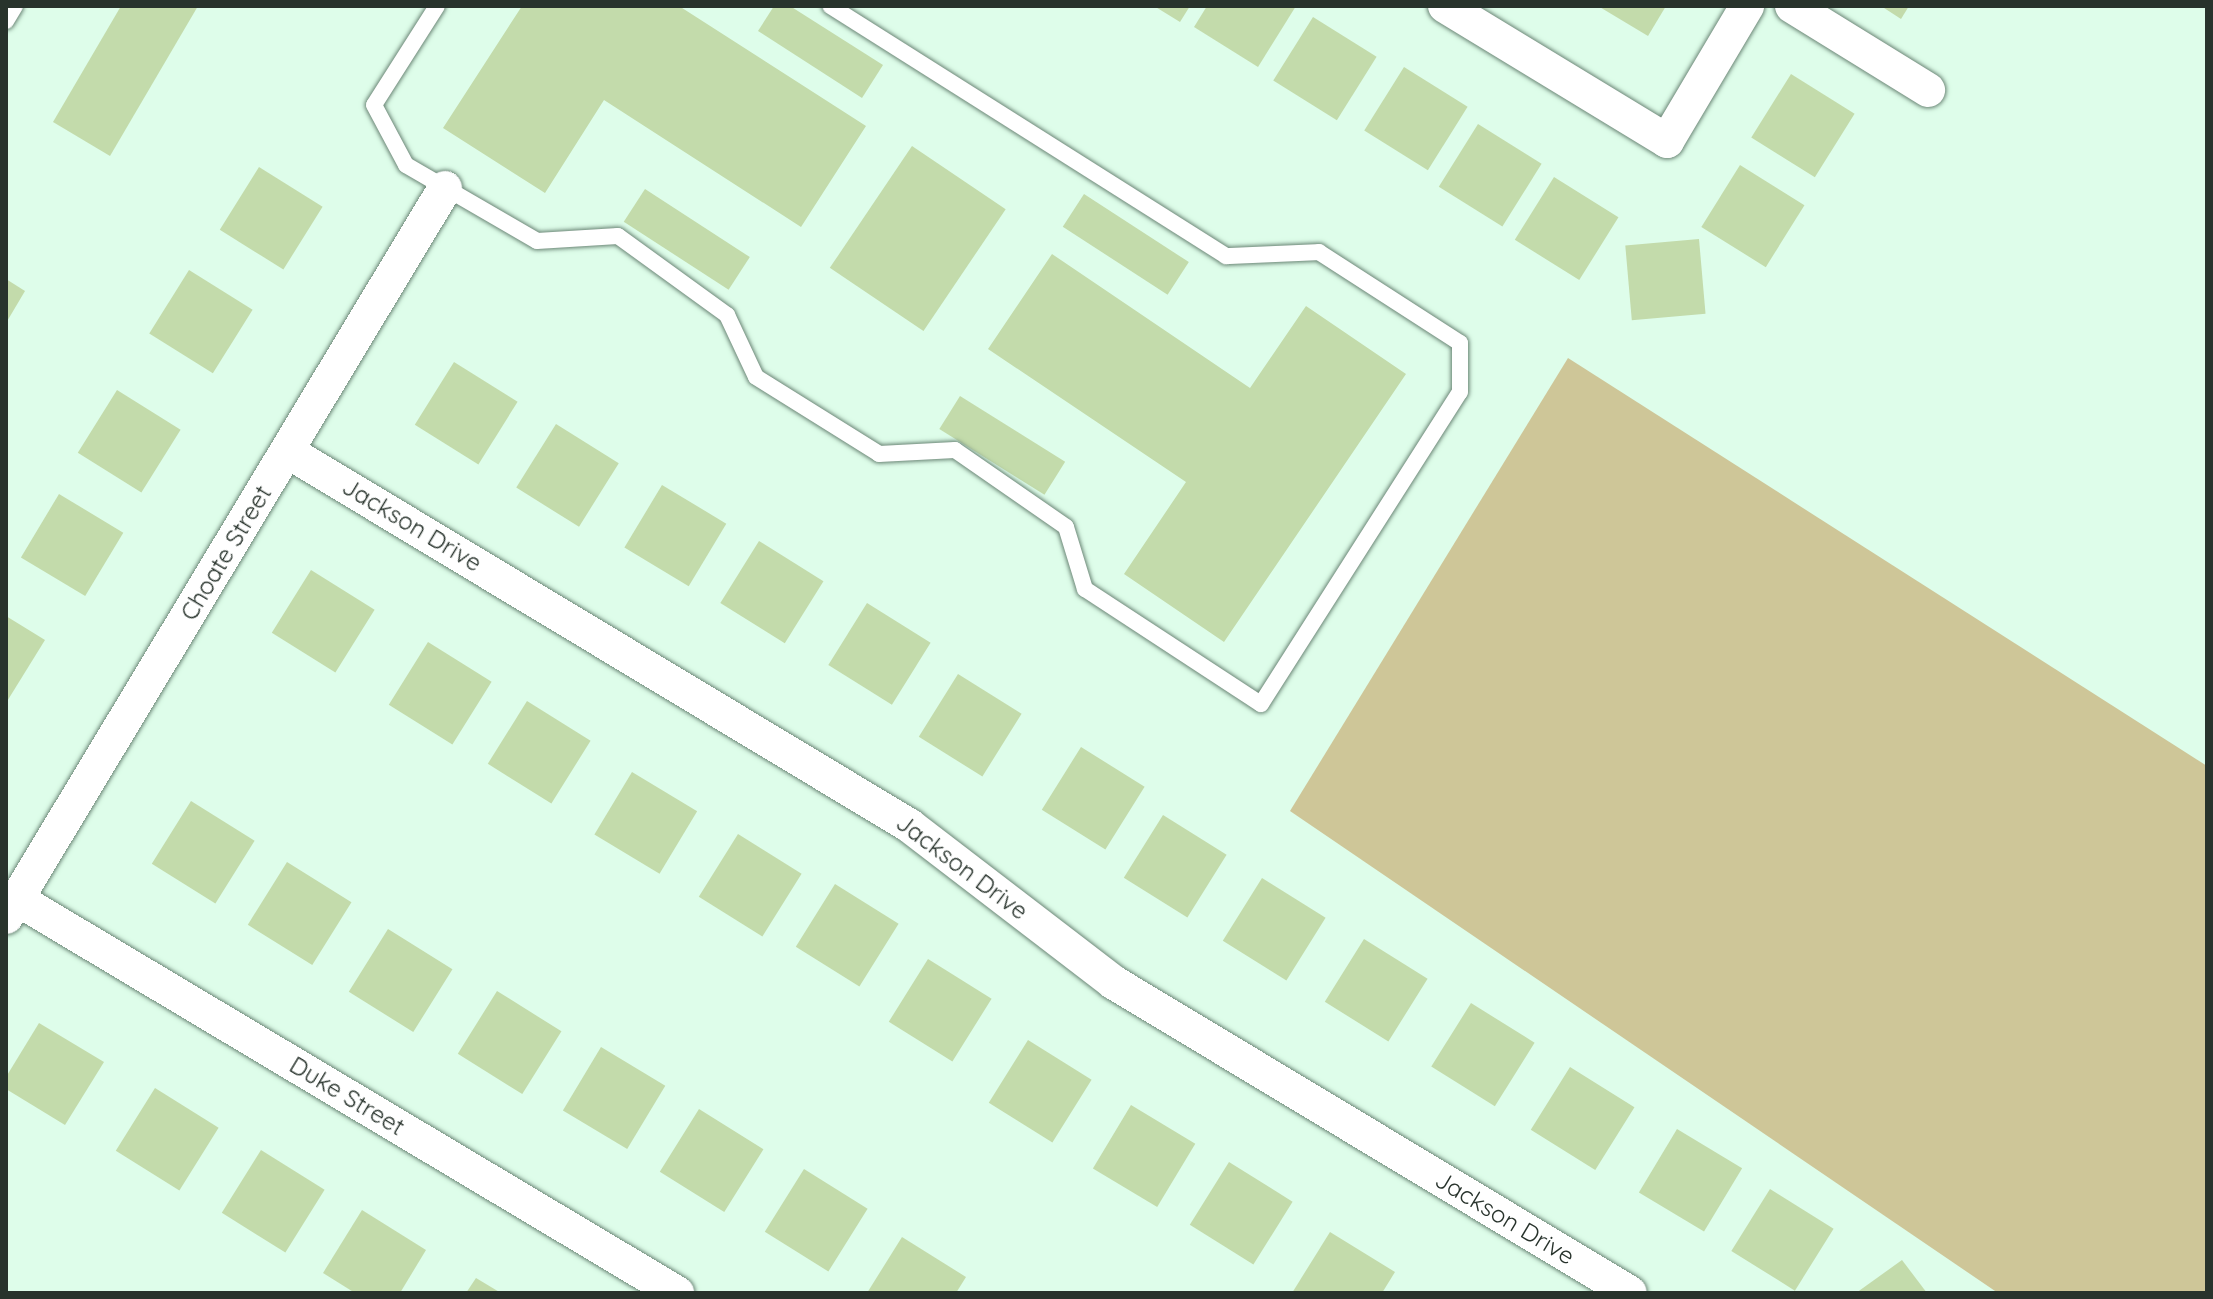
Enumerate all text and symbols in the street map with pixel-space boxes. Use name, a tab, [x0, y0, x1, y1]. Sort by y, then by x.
street label: Jackson Drive	[337, 472, 487, 578]
street label: Choate Street	[174, 480, 278, 626]
street label: Jackson Drive	[890, 808, 1034, 926]
street label: Duke Street	[284, 1050, 410, 1142]
street label: Jackson Drive	[1430, 1165, 1580, 1271]

